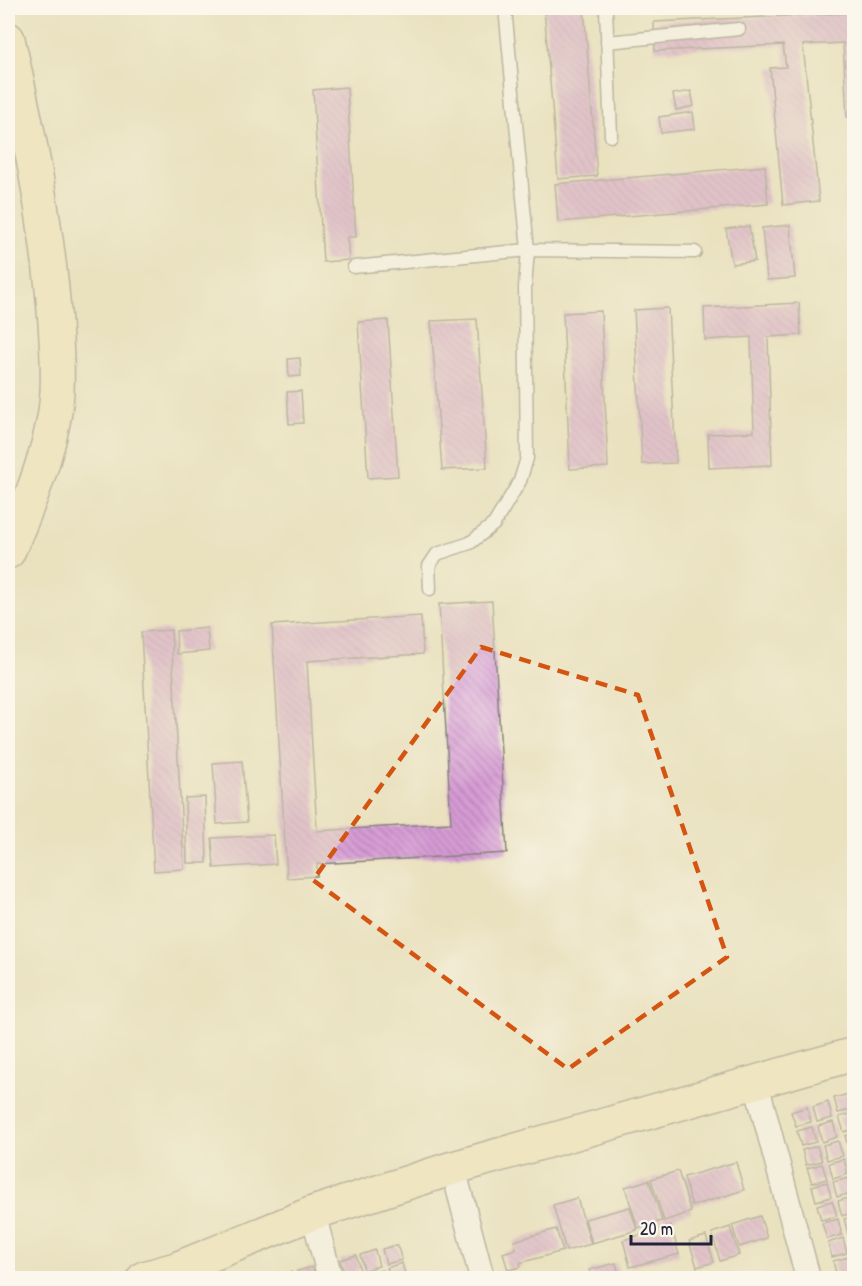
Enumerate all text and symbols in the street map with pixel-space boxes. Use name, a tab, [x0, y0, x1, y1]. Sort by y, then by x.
scale bar	[631, 1208, 710, 1246]
text: 20 m	[640, 1216, 673, 1241]

